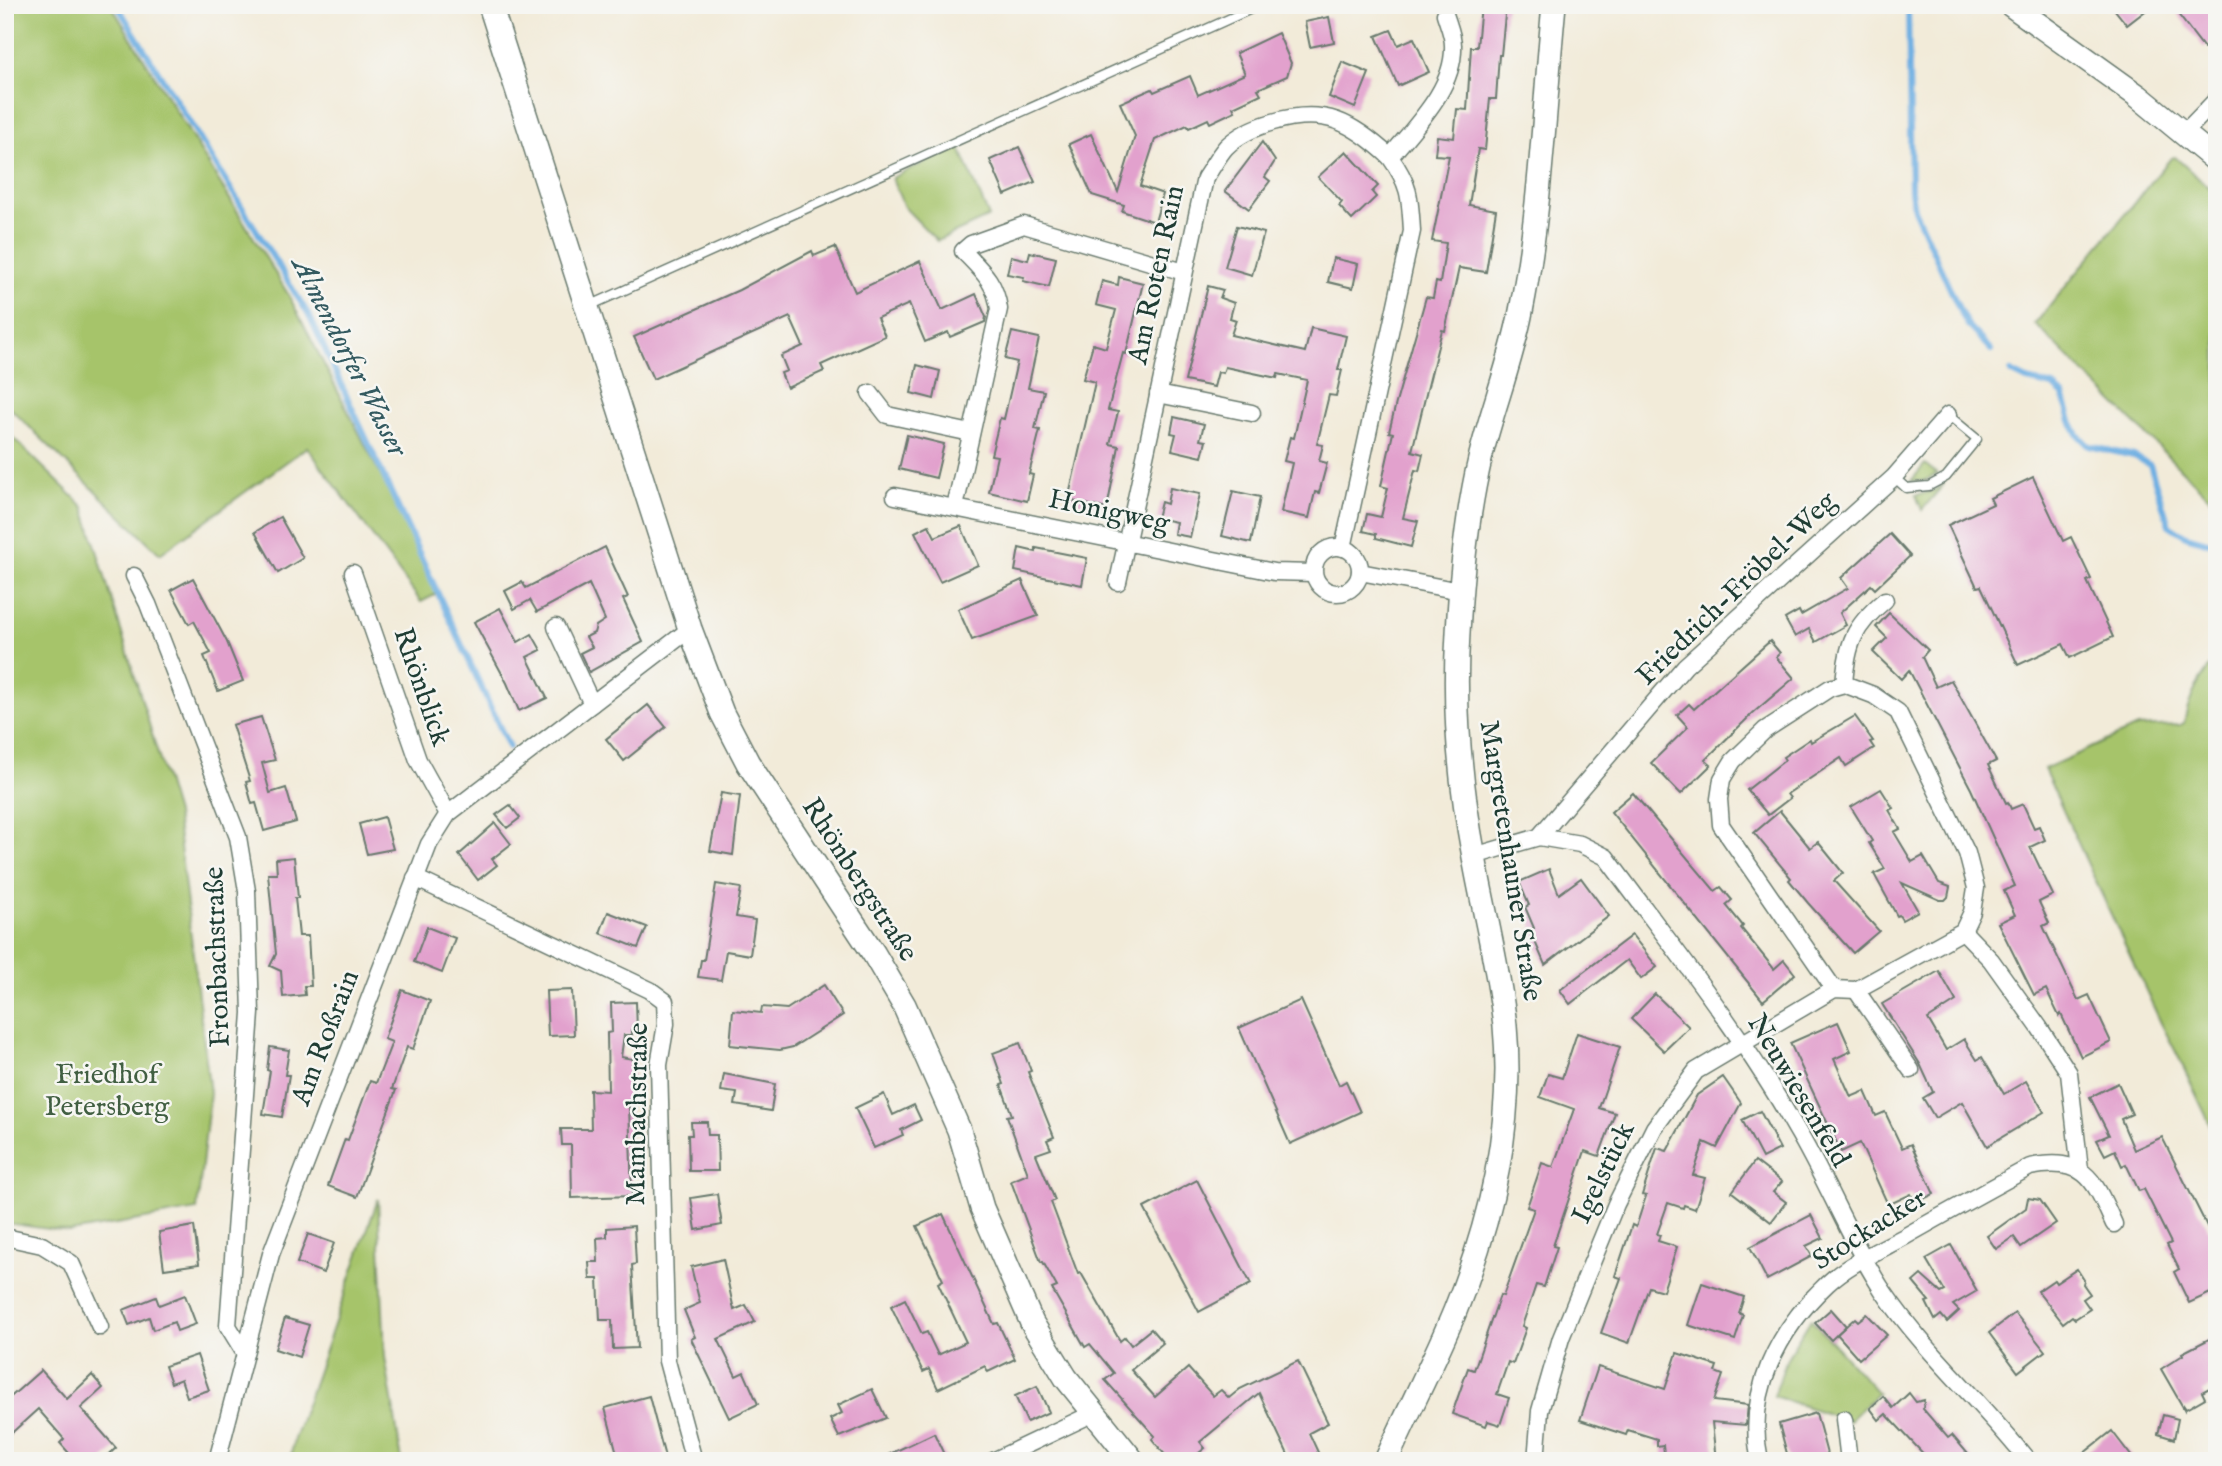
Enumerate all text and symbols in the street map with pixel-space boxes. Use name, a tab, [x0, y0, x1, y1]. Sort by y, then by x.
street label: Am Roten Rain	[1121, 182, 1193, 369]
water label: Almendorfer Wasser	[281, 248, 417, 465]
street label: Honigweg	[1045, 482, 1174, 542]
street label: Friedrich-Fröbel-Weg	[1630, 484, 1845, 694]
street label: Rhönblick	[384, 623, 458, 752]
street label: Margretenhauner Straße	[1471, 718, 1550, 1004]
street label: Rhönbergstraße	[793, 792, 925, 969]
street label: Fronbachstraße	[197, 866, 239, 1048]
street label: Am Roßrain	[284, 965, 368, 1112]
street label: Neuwiesenfeld	[1739, 1008, 1857, 1174]
street label: Mambachstraße	[619, 1022, 657, 1206]
park label: Friedhof Petersberg	[45, 1058, 170, 1125]
street label: Igelstück	[1564, 1116, 1644, 1230]
street label: Stockacker	[1806, 1181, 1934, 1279]

